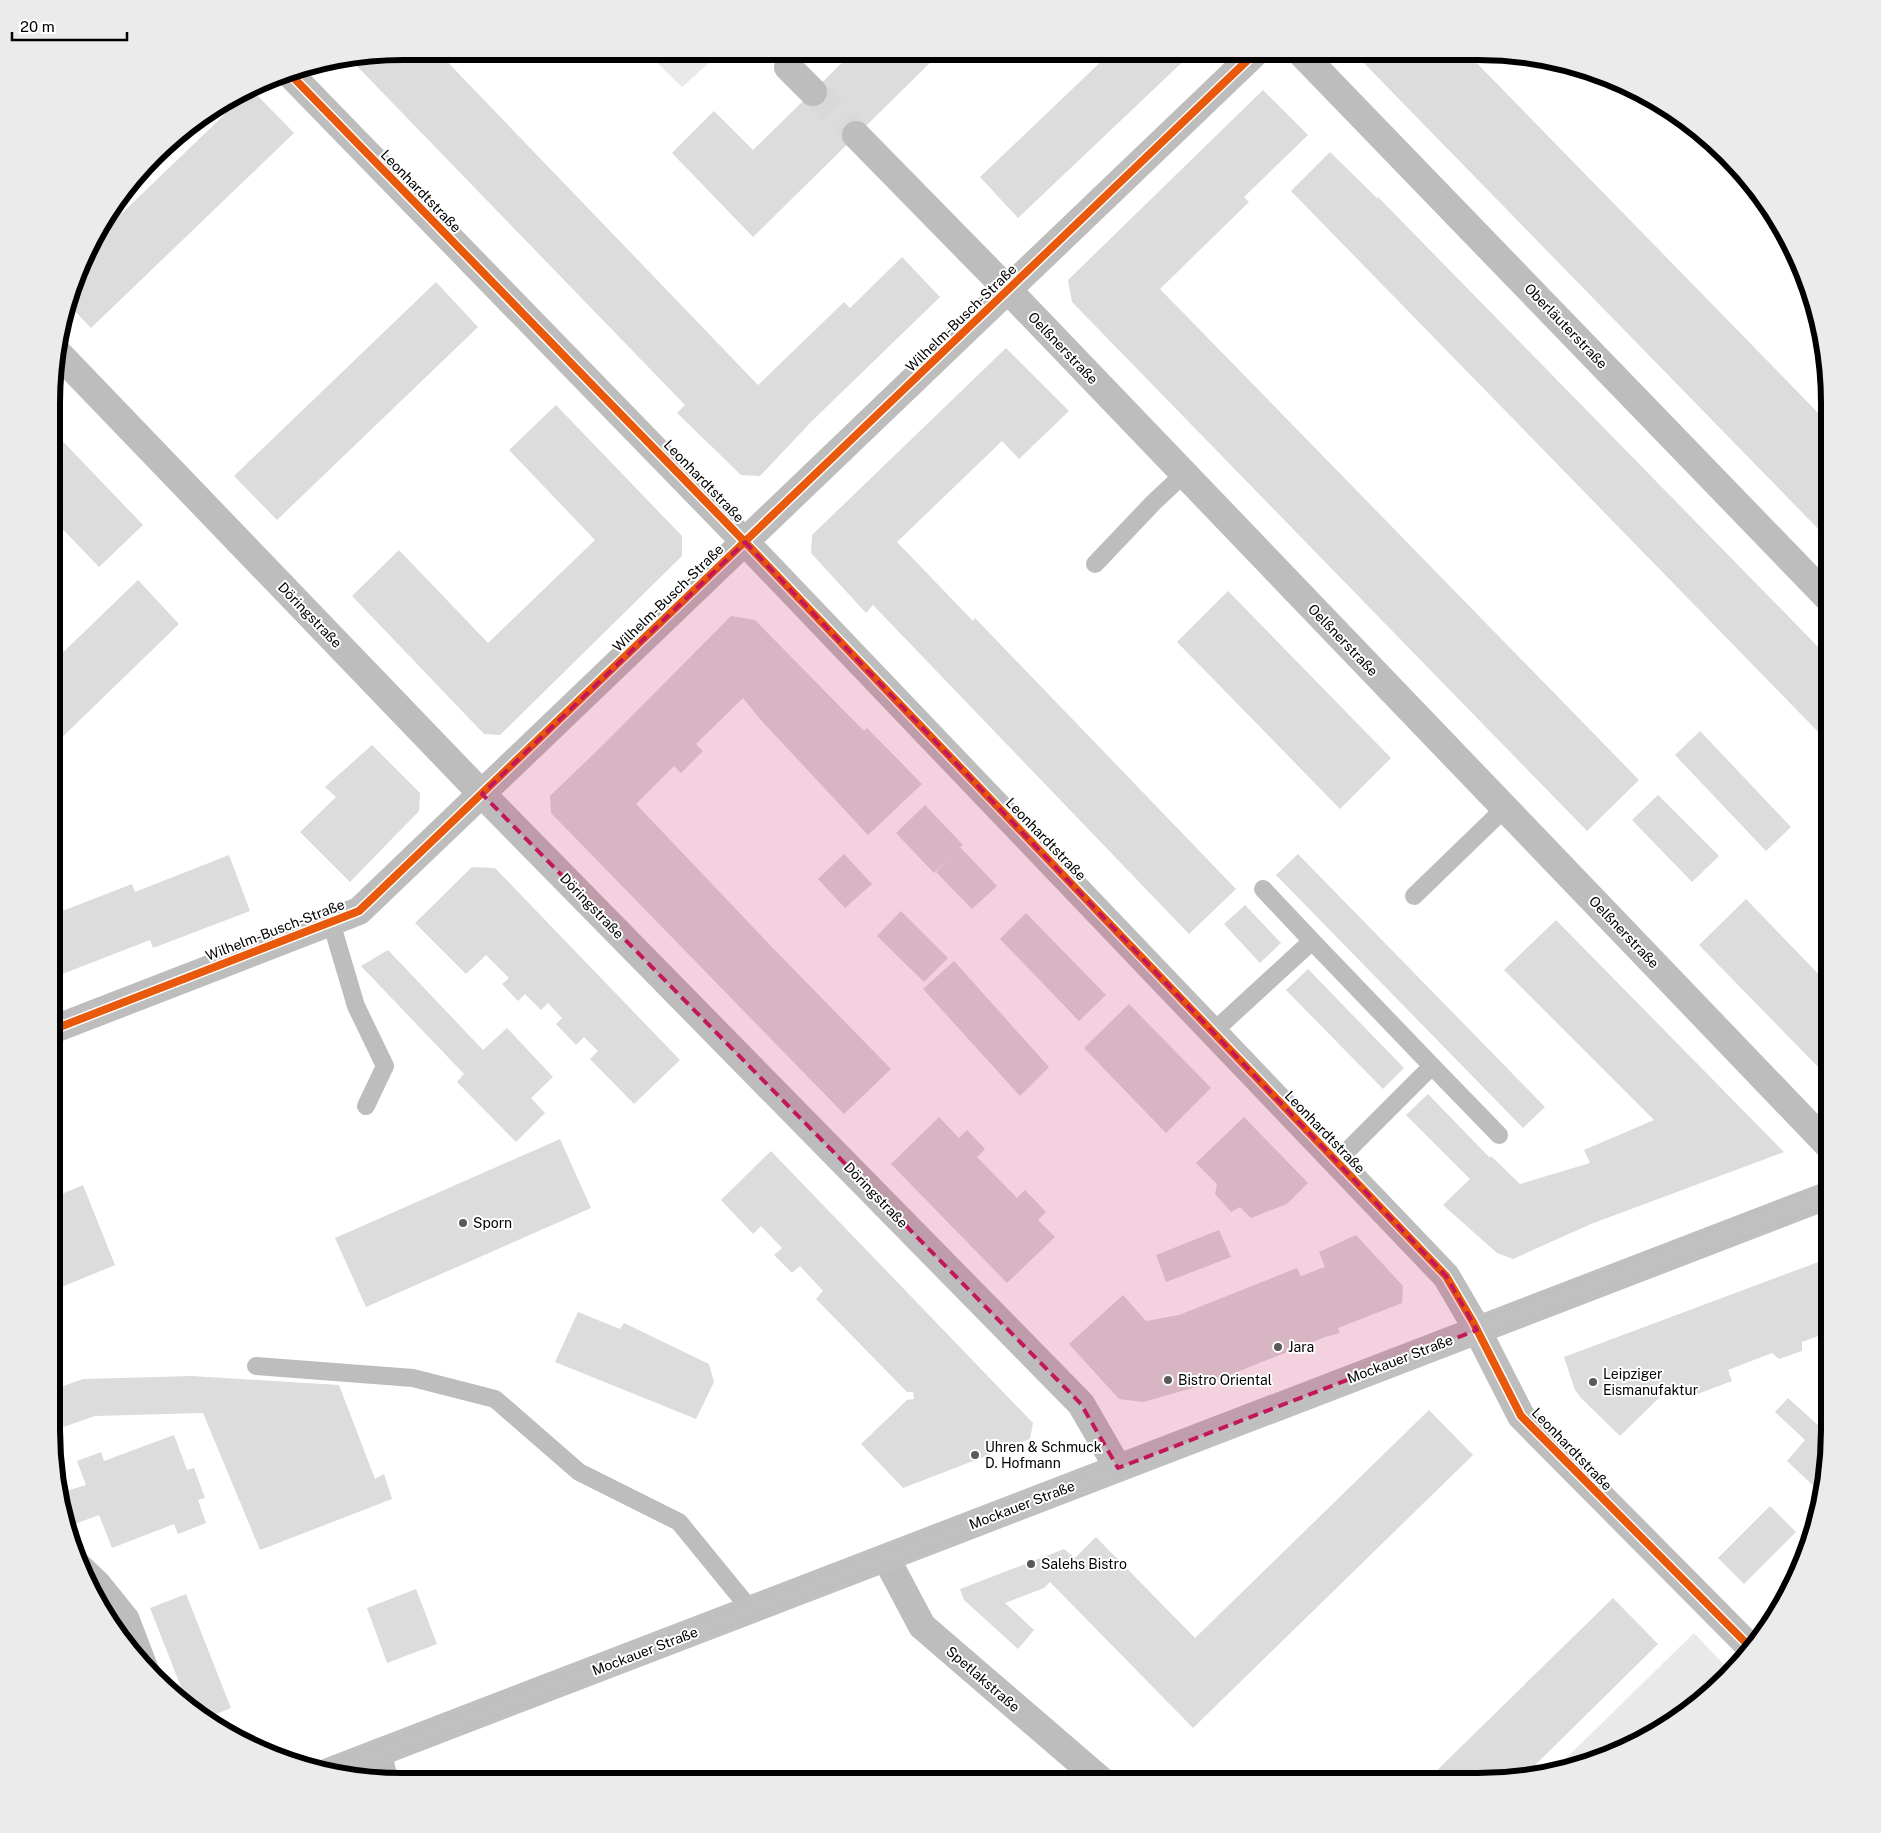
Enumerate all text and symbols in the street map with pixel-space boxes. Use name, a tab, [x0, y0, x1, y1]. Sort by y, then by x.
scale bar	[12, 10, 128, 42]
text: 20 m	[20, 18, 55, 35]
street label: Leonhardtstraße	[378, 147, 464, 236]
street label: Wilhelm-Busch-Straße	[902, 261, 1020, 375]
street label: Oberläuterstraße	[1521, 280, 1611, 372]
street label: Oelßnerstraße	[1025, 309, 1101, 387]
street label: Leonhardtstraße	[661, 437, 747, 526]
street label: Wilhelm-Busch-Straße	[609, 541, 727, 655]
street label: Döringstraße	[275, 579, 345, 651]
street label: Oelßnerstraße	[1305, 601, 1381, 679]
street label: Leonhardtstraße	[1003, 795, 1089, 884]
street label: Döringstraße	[557, 870, 627, 942]
street label: Oelßnerstraße	[1586, 893, 1662, 971]
street label: Wilhelm-Busch-Straße	[203, 896, 347, 964]
street label: Leonhardtstraße	[1282, 1088, 1368, 1177]
street label: Döringstraße	[841, 1159, 911, 1231]
place label: Sporn	[473, 1215, 512, 1231]
marker: Sporn	[457, 1217, 469, 1229]
street label: Mockauer Straße	[1345, 1331, 1455, 1386]
place label: Jara	[1288, 1339, 1314, 1355]
marker: Jara	[1272, 1341, 1284, 1353]
place label: Leipziger Eismanufaktur	[1603, 1366, 1698, 1398]
place label: Bistro Oriental	[1178, 1372, 1272, 1388]
marker: Bistro Oriental	[1162, 1374, 1174, 1386]
marker: Leipziger Eismanufaktur	[1587, 1376, 1599, 1388]
street label: Leonhardtstraße	[1529, 1405, 1615, 1494]
place label: Uhren & Schmuck D. Hofmann	[985, 1439, 1102, 1471]
marker: Uhren & Schmuck D. Hofmann	[969, 1449, 981, 1461]
street label: Mockauer Straße	[967, 1477, 1077, 1532]
place label: Salehs Bistro	[1041, 1556, 1127, 1572]
marker: Salehs Bistro	[1025, 1558, 1037, 1570]
street label: Mockauer Straße	[590, 1623, 700, 1678]
street label: Spetlakstraße	[943, 1643, 1023, 1715]

